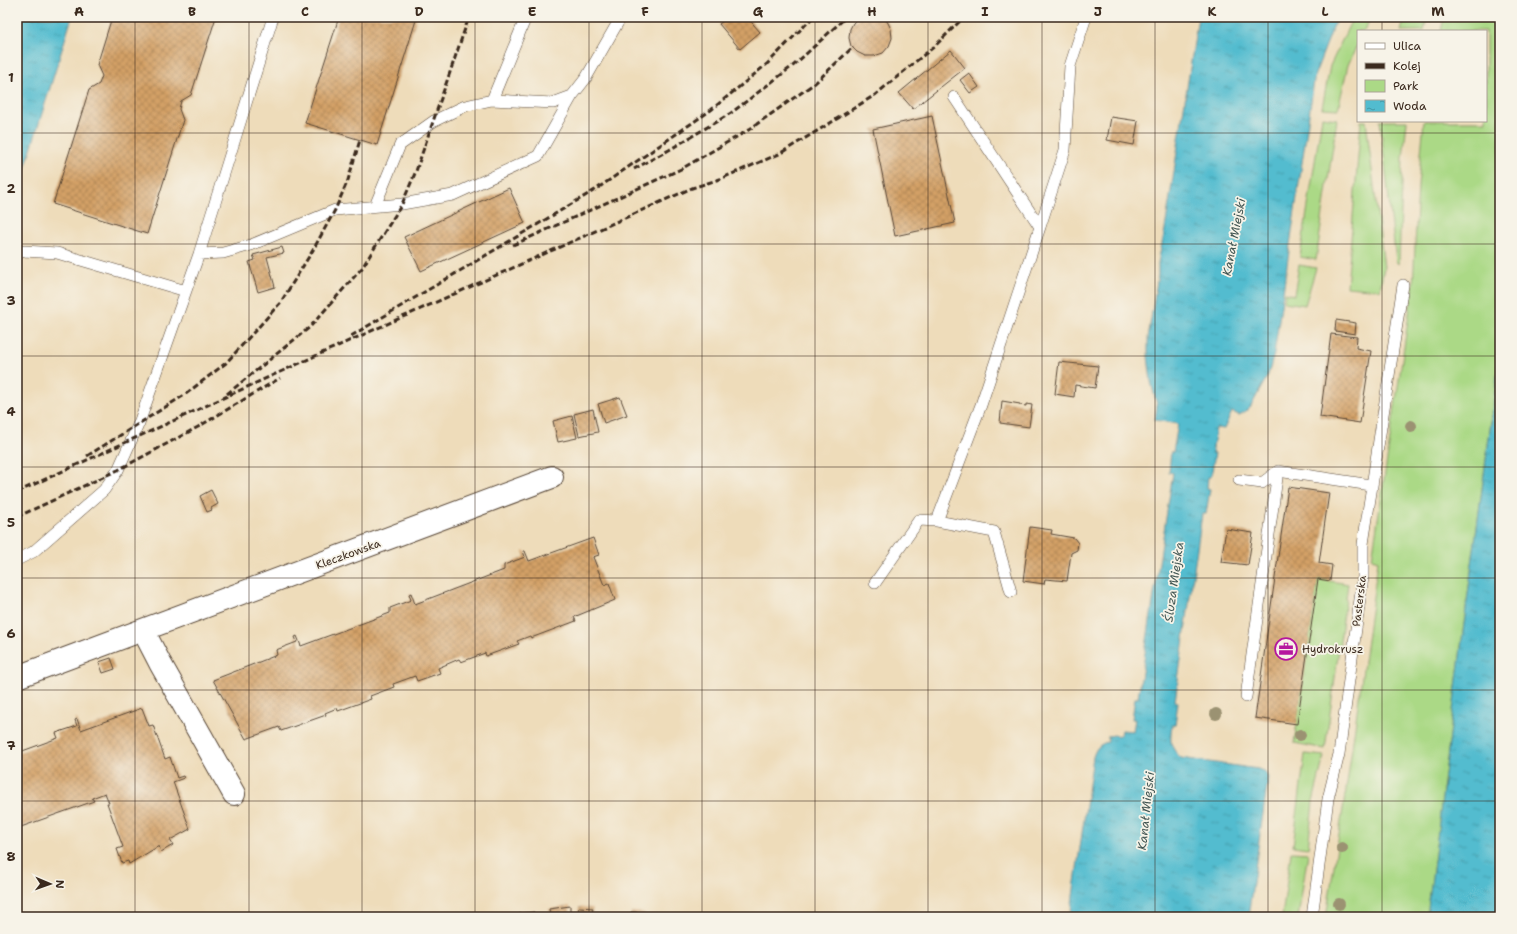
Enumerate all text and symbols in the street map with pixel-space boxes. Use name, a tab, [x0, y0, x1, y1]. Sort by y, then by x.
text: A	[74, 3, 84, 20]
text: B	[188, 3, 196, 20]
text: C	[301, 3, 309, 20]
text: D	[414, 3, 424, 20]
text: E	[528, 3, 537, 20]
text: F	[641, 3, 649, 20]
text: G	[753, 3, 764, 20]
text: H	[867, 3, 877, 20]
text: I	[981, 3, 989, 20]
text: J	[1094, 3, 1102, 20]
text: K	[1208, 3, 1217, 20]
text: L	[1321, 3, 1329, 20]
text: M	[1431, 3, 1445, 20]
legend	[1357, 30, 1487, 122]
text: Ulica	[1393, 38, 1422, 54]
text: Kolej	[1393, 58, 1421, 74]
text: 1	[8, 69, 14, 86]
text: Park	[1393, 78, 1419, 94]
text: Woda	[1393, 98, 1427, 114]
text: 2	[6, 180, 16, 197]
water label: Kanał Miejski	[1219, 196, 1249, 277]
text: 3	[6, 292, 16, 309]
text: 4	[6, 403, 16, 420]
text: 5	[7, 514, 15, 531]
street label: Kleczkowska	[314, 536, 383, 573]
water label: Śluza Miejska	[1160, 541, 1188, 623]
street label: Pasterska	[1349, 575, 1370, 627]
text: 6	[6, 625, 16, 642]
office icon: Hydrokrusz	[1273, 636, 1299, 662]
place label: Hydrokrusz	[1302, 642, 1363, 657]
text: 7	[6, 737, 16, 754]
water label: Kanał Miejski	[1134, 770, 1158, 851]
text: 8	[6, 848, 16, 865]
north arrow	[30, 864, 70, 904]
text: N	[52, 880, 67, 889]

